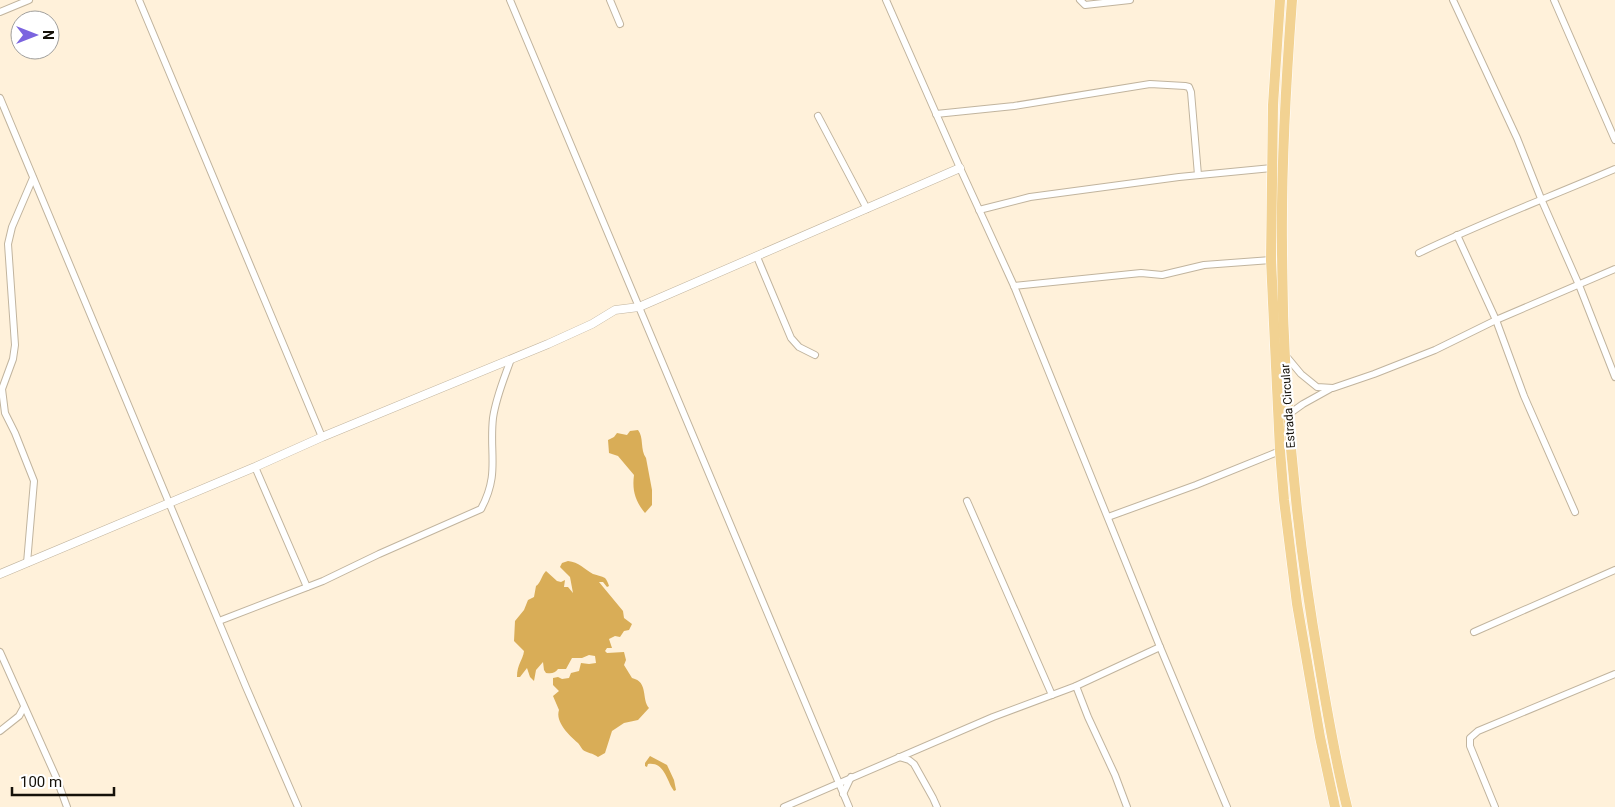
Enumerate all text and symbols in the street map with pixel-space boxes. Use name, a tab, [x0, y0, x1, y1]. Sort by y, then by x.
north arrow	[10, 10, 60, 60]
text: N	[40, 30, 56, 40]
street label: Estrada Circular	[1278, 363, 1298, 449]
scale bar	[12, 764, 115, 796]
text: 100 m	[20, 773, 62, 791]

